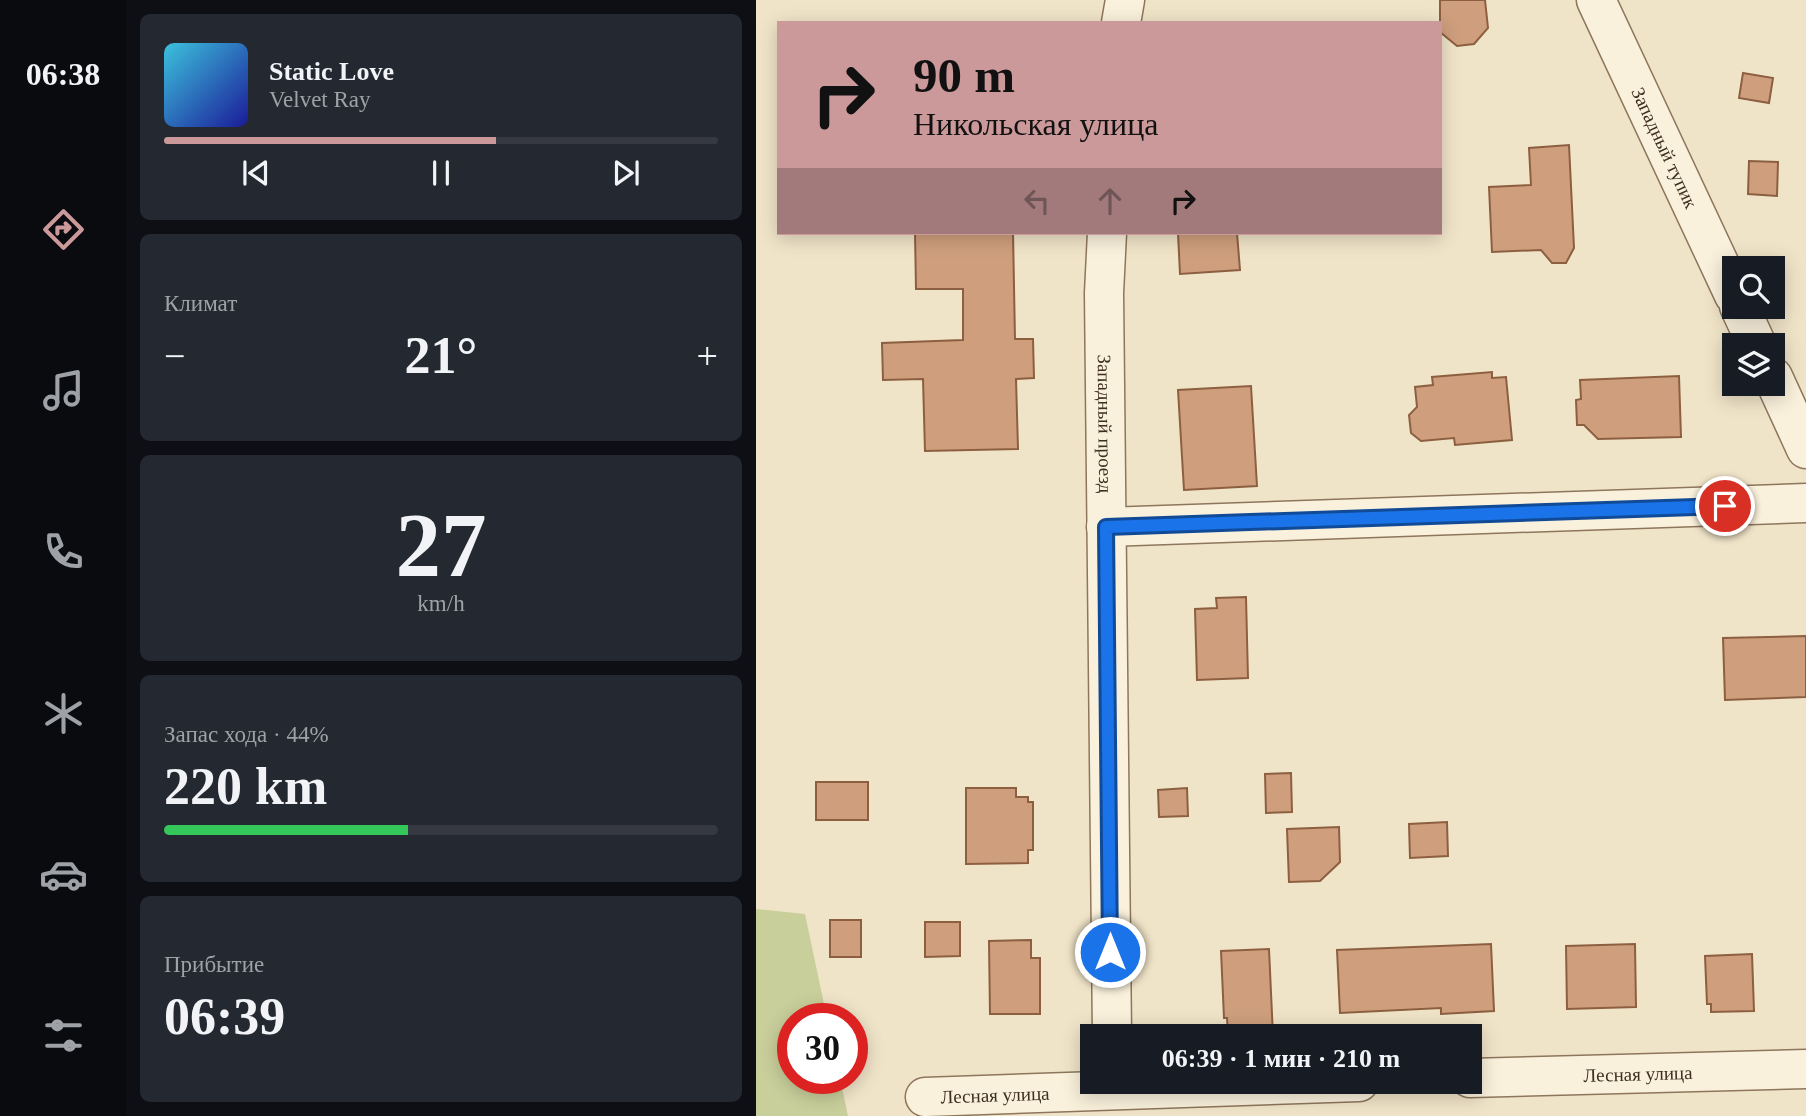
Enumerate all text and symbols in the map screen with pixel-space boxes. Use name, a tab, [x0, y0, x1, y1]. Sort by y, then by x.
text: 90 m	[913, 48, 1015, 103]
icon: right	[798, 49, 889, 140]
text: 06:38	[26, 56, 100, 92]
text: Static Love	[269, 57, 394, 86]
street label: Западный тупик	[1628, 84, 1703, 212]
text: Velvet Ray	[269, 87, 371, 112]
text: Никольская улица	[913, 106, 1159, 142]
icon: previous	[237, 154, 275, 192]
icon: pause	[422, 154, 460, 192]
icon: next	[607, 154, 645, 192]
icon: left	[1018, 182, 1056, 220]
icon: ahead	[1091, 182, 1129, 220]
icon: right	[1164, 182, 1202, 220]
icon: directions	[39, 205, 88, 254]
map controls	[1722, 256, 1785, 396]
button: search	[1722, 256, 1785, 319]
text: Климат	[164, 291, 237, 316]
text: 21°	[405, 327, 477, 384]
button: layers	[1722, 333, 1785, 396]
text: −	[164, 335, 185, 377]
text: +	[697, 335, 718, 377]
street label: Западный проезд	[1094, 354, 1117, 494]
icon: music	[39, 366, 88, 415]
pin	[1695, 476, 1755, 536]
icon: arrive	[1706, 487, 1744, 525]
text: 27	[396, 495, 487, 596]
icon: phone	[39, 527, 88, 576]
text: km/h	[417, 591, 465, 616]
icon: climate	[39, 689, 88, 738]
text: Запас хода · 44%	[164, 722, 329, 747]
text: 220 km	[164, 758, 327, 815]
icon: car	[39, 850, 88, 899]
position arrow	[1073, 915, 1147, 989]
text: Прибытие	[164, 952, 264, 977]
text: 06:39	[164, 988, 285, 1045]
speed limit sign: 30	[777, 1003, 868, 1094]
icon: filters	[39, 1011, 88, 1060]
text: 06:39 · 1 мин · 210 m	[1162, 1044, 1400, 1073]
street label: Лесная улица	[1583, 1062, 1693, 1085]
street label: Лесная улица	[940, 1082, 1050, 1107]

